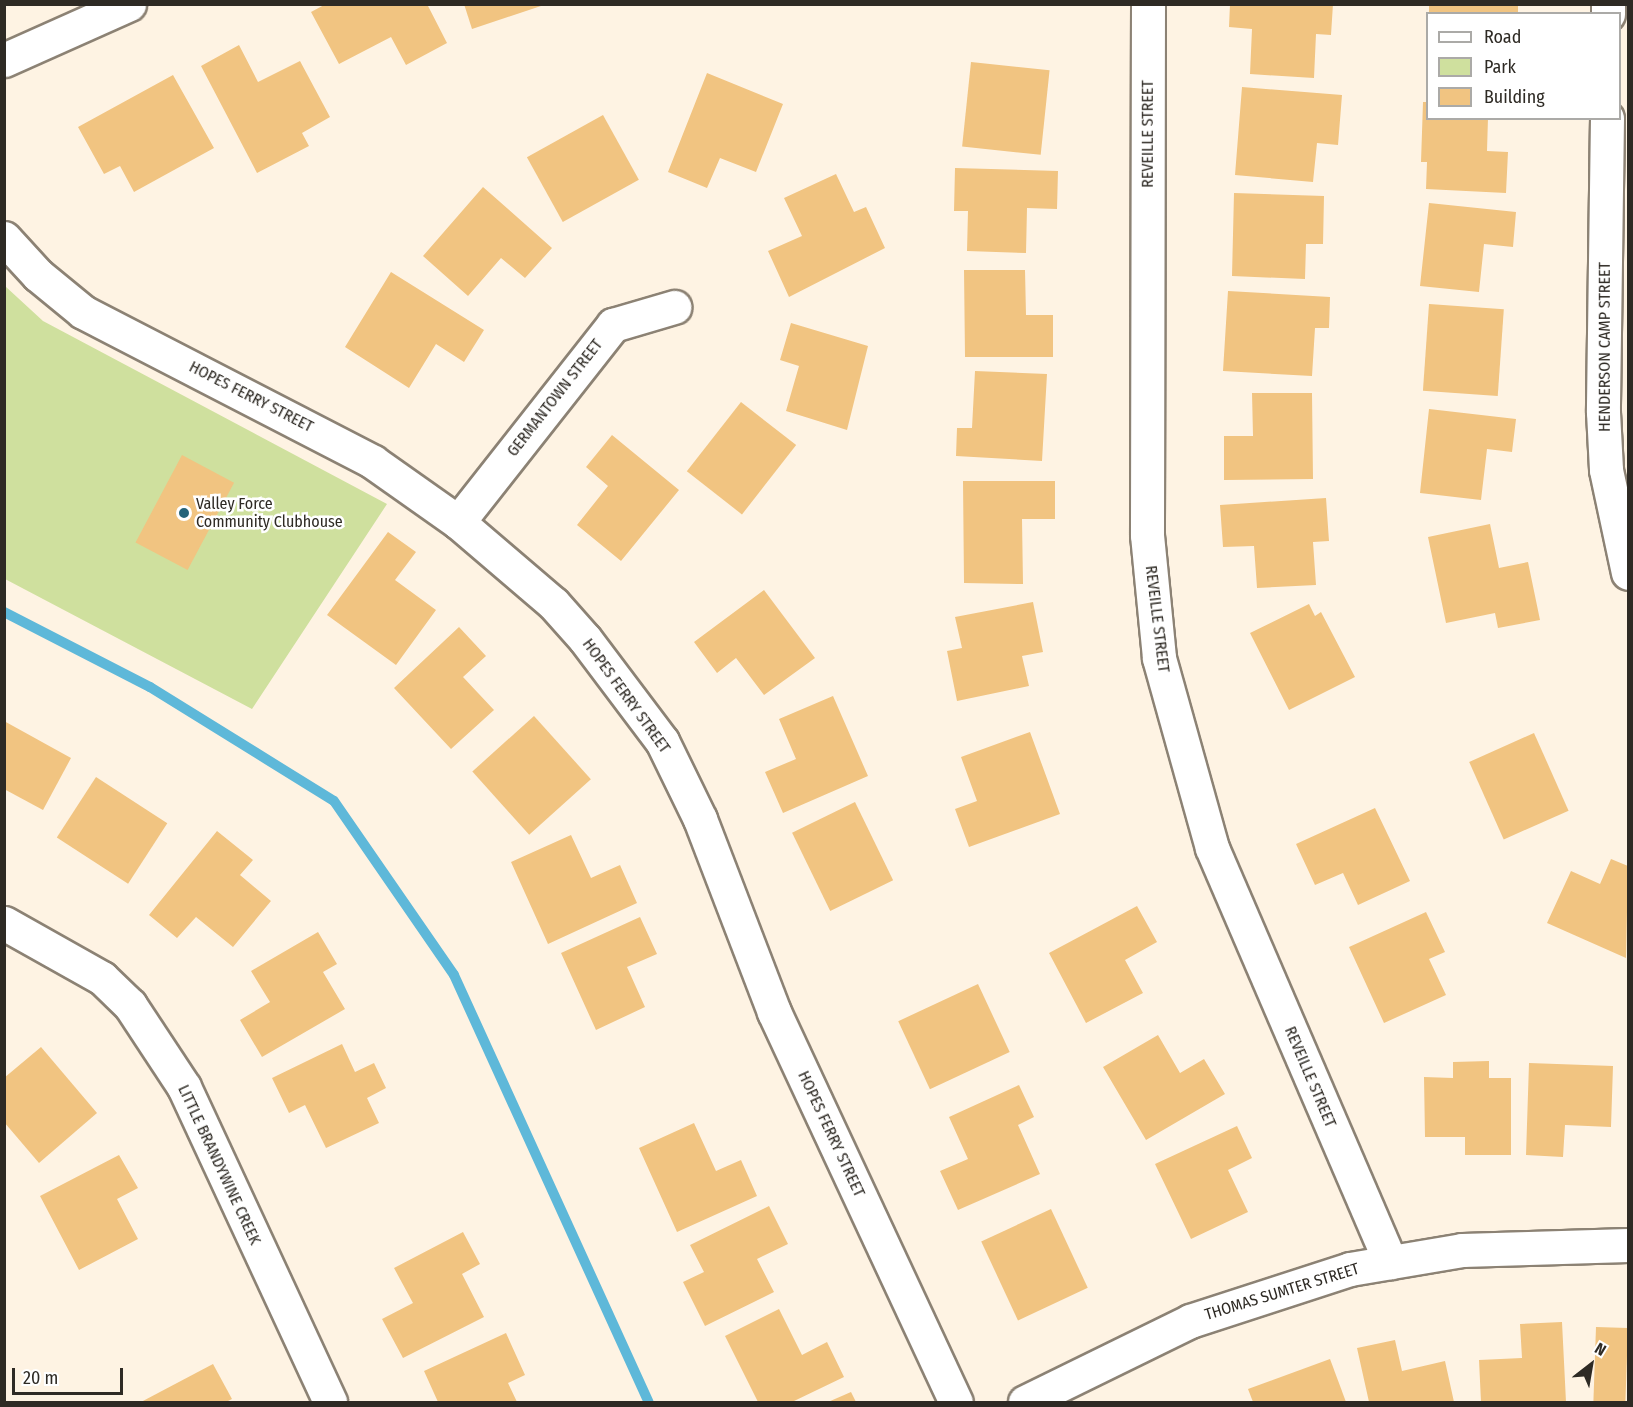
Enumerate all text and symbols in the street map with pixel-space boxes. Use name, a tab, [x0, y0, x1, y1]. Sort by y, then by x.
legend	[1426, 12, 1621, 120]
text: Road	[1484, 26, 1521, 48]
text: Park	[1484, 56, 1516, 78]
street label: REVEILLE STREET	[1138, 80, 1158, 188]
text: Building	[1484, 86, 1545, 108]
street label: HENDERSON CAMP STREET	[1595, 262, 1615, 432]
street label: GERMANTOWN STREET	[503, 336, 607, 460]
street label: HOPES FERRY STREET	[186, 357, 316, 437]
place label: Valley Force Community Clubhouse	[196, 494, 343, 532]
marker: Valley Force Community Clubhouse	[177, 506, 191, 520]
street label: REVEILLE STREET	[1141, 564, 1173, 674]
street label: HOPES FERRY STREET	[578, 635, 674, 757]
street label: REVEILLE STREET	[1280, 1024, 1340, 1130]
street label: HOPES FERRY STREET	[793, 1068, 869, 1200]
street label: LITTLE BRANDYWINE CREEK	[173, 1082, 265, 1248]
street label: THOMAS SUMTER STREET	[1202, 1259, 1362, 1325]
north arrow	[1561, 1335, 1621, 1395]
text: N	[1592, 1339, 1610, 1360]
scale bar	[15, 1356, 126, 1394]
text: 20 m	[23, 1367, 58, 1389]

